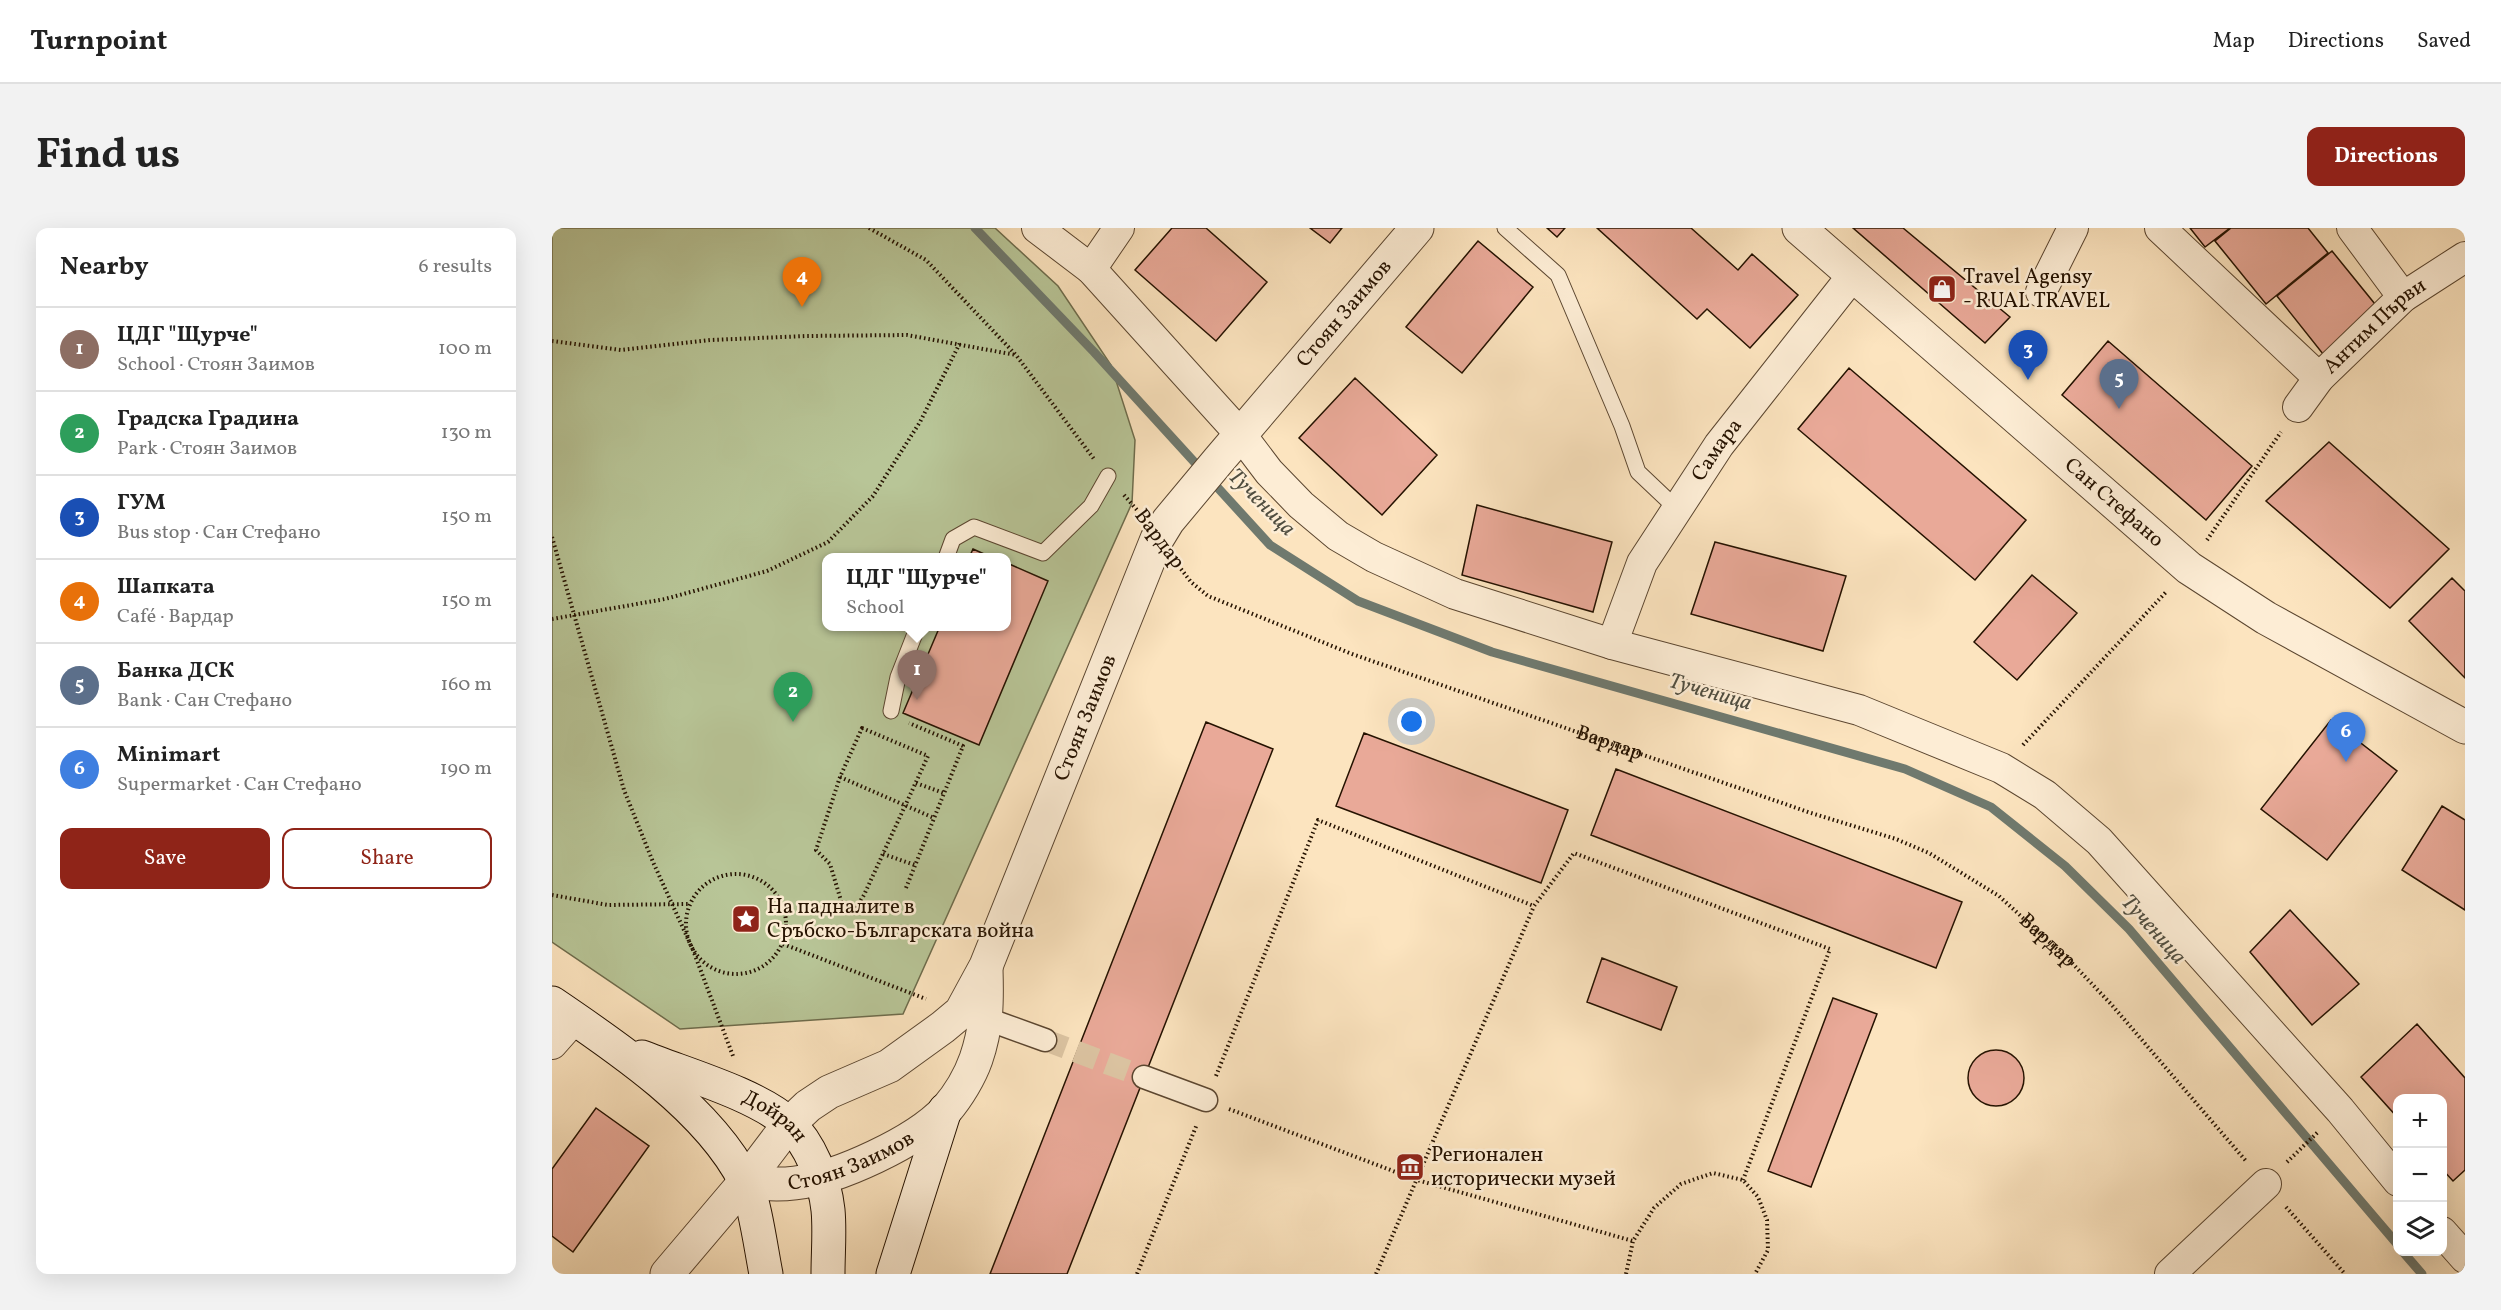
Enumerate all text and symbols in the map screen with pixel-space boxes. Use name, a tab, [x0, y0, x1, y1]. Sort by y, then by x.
text: Turnpoint	[30, 22, 167, 61]
text: Map	[2213, 27, 2255, 56]
text: Directions	[2288, 27, 2384, 56]
text: Saved	[2417, 27, 2471, 56]
text: Find us	[36, 127, 180, 186]
button: Directions	[2307, 127, 2465, 186]
text: Nearby	[60, 249, 149, 285]
text: 6 results	[419, 253, 492, 281]
street label: Стоян Заимов	[1290, 253, 1399, 374]
pin: 4	[782, 257, 822, 307]
place label: Travel Agensy - RUAL TRAVEL	[1963, 263, 2110, 316]
street label: Антим Първи	[2317, 271, 2432, 381]
shop icon: Travel Agensy - RUAL TRAVEL	[1926, 273, 1958, 305]
text: ЦДГ "Щурче"	[117, 320, 258, 351]
pin: 3	[2008, 330, 2048, 380]
text: 1	[75, 335, 84, 363]
text: 100 m	[438, 335, 492, 363]
text: School · Стоян Заимов	[117, 351, 315, 379]
pin: 5	[2100, 360, 2138, 409]
text: Градска Градина	[117, 404, 299, 435]
street label: Самара	[1685, 412, 1749, 487]
text: 2	[74, 419, 85, 447]
text: 130 m	[441, 419, 492, 447]
text: Park · Стоян Заимов	[117, 435, 297, 463]
street label: Сан Стефано	[2058, 451, 2170, 554]
water label: Тученица	[1220, 462, 1302, 544]
text: ГУМ	[117, 488, 166, 519]
text: 3	[74, 503, 85, 531]
text: 150 m	[441, 503, 492, 531]
street label: Вардар	[1127, 503, 1191, 575]
text: Bus stop · Сан Стефано	[117, 519, 321, 547]
popup	[822, 553, 1011, 631]
text: ЦДГ "Щурче"	[846, 563, 987, 594]
text: Шапката	[117, 572, 215, 603]
text: 4	[73, 587, 86, 615]
text: 150 m	[441, 587, 492, 615]
text: School	[846, 594, 905, 622]
text: Café · Вардар	[117, 603, 234, 631]
pin: 1	[898, 650, 937, 700]
street label: Стоян Заимов	[1047, 650, 1124, 785]
text: Банка ДСК	[117, 656, 234, 687]
water label: Тученица	[1665, 666, 1755, 720]
text: 5	[75, 671, 84, 699]
text: 160 m	[440, 671, 492, 699]
pin: 2	[774, 672, 812, 722]
text: Bank · Сан Стефано	[117, 687, 292, 715]
your location	[1397, 707, 1426, 736]
pin: 6	[2326, 712, 2366, 762]
street label: Вардар	[1572, 718, 1647, 768]
text: Minimart	[117, 740, 220, 771]
text: 6	[74, 755, 85, 783]
text: 190 m	[440, 755, 492, 783]
text: Supermarket · Сан Стефано	[117, 771, 362, 799]
button: Save	[60, 828, 270, 889]
button: Share	[282, 828, 492, 889]
water label: Тученица	[2113, 888, 2193, 972]
place label: На падналите в Сръбско-Българската война	[767, 893, 1035, 946]
place icon: На падналите в Сръбско-Българската война	[730, 903, 762, 935]
street label: Вардар	[2012, 906, 2083, 974]
street label: Дойран	[737, 1083, 814, 1149]
map controls	[2393, 1094, 2447, 1256]
button: +	[2393, 1094, 2447, 1148]
street label: Стоян Заимов	[786, 1124, 920, 1198]
place label: Регионален исторически музей	[1431, 1141, 1616, 1194]
button: −	[2393, 1148, 2447, 1202]
museum icon: Регионален исторически музей	[1394, 1151, 1426, 1183]
button: layers	[2393, 1202, 2447, 1256]

